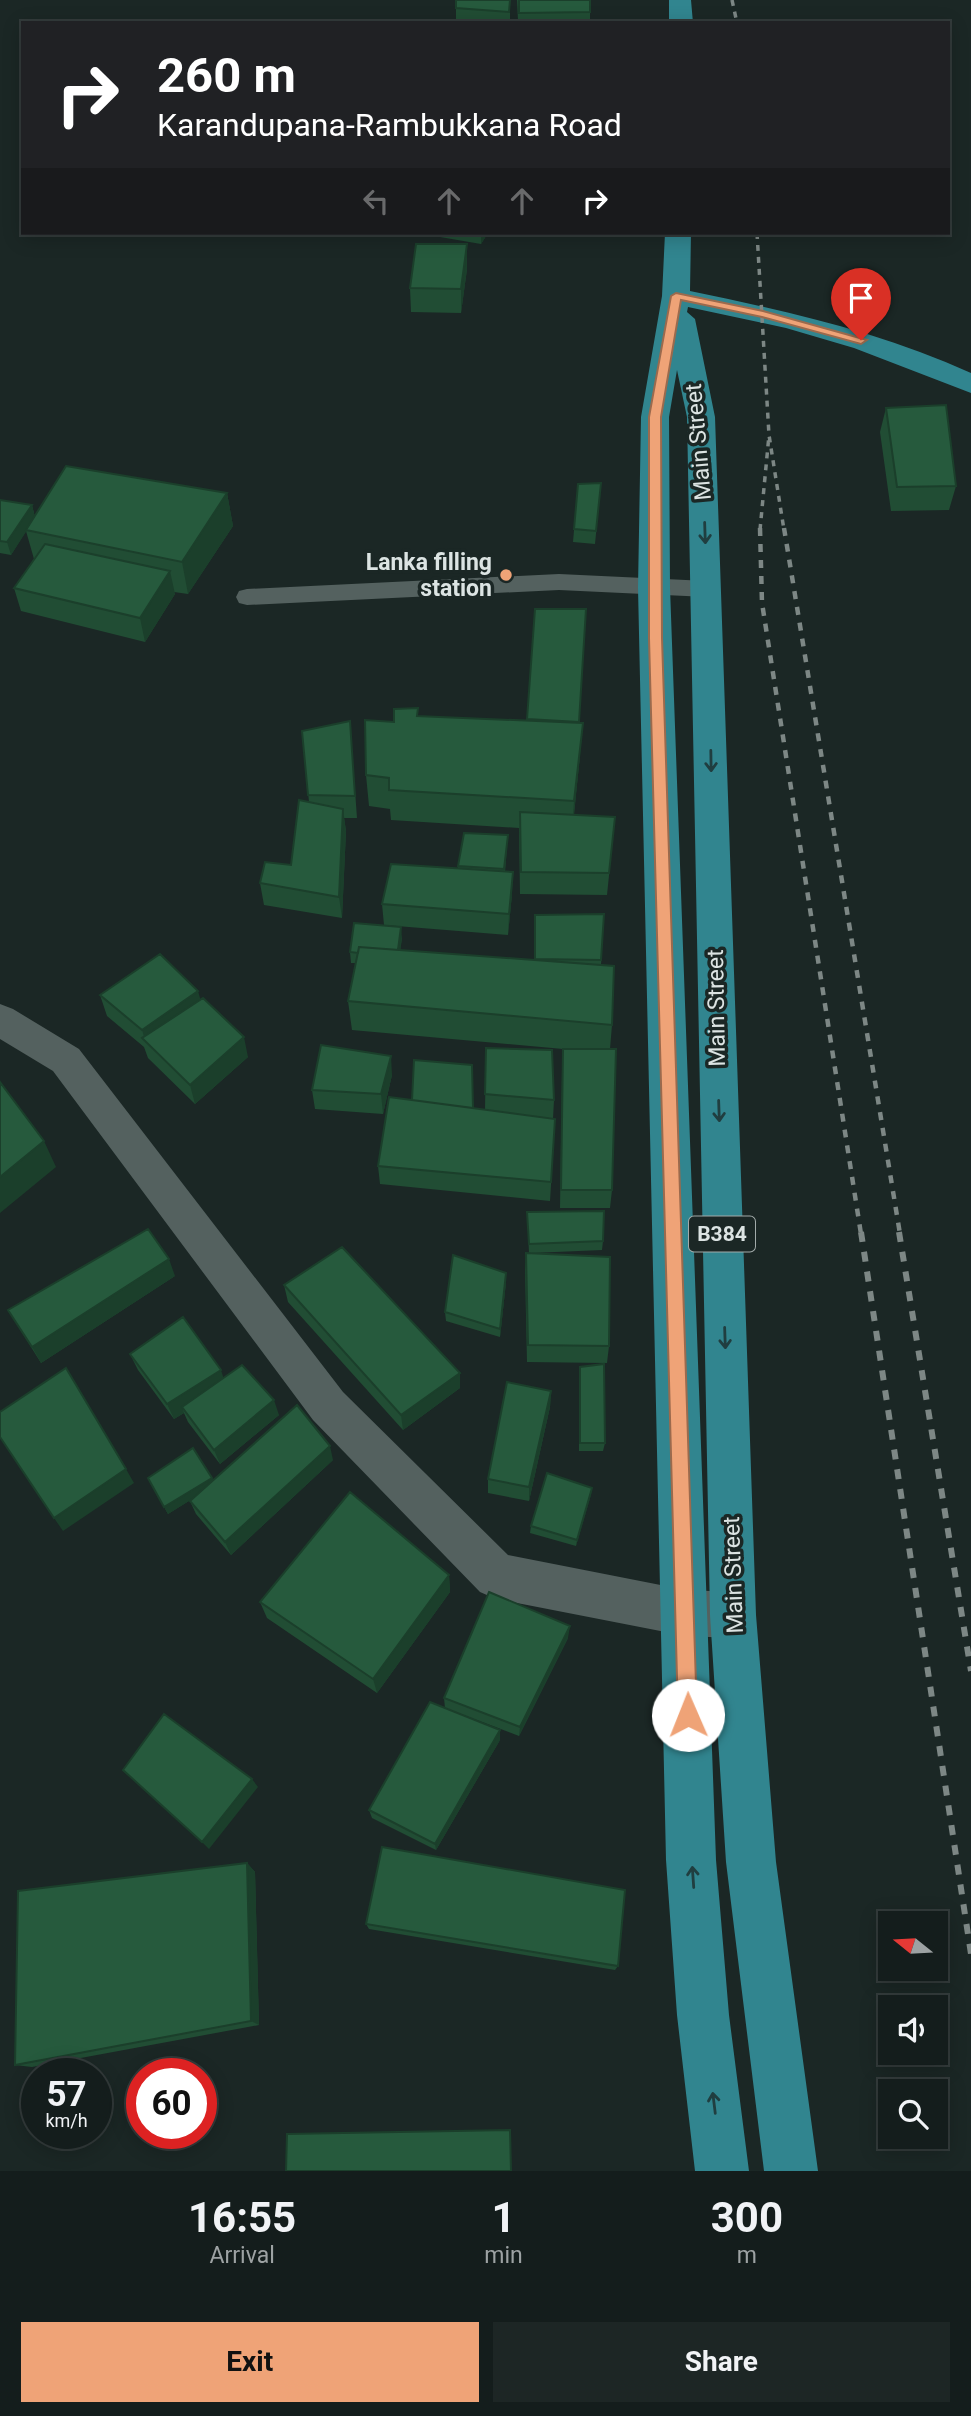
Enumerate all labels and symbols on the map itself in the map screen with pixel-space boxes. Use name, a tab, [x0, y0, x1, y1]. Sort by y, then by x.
pin	[831, 268, 891, 340]
street label: Main Street	[680, 382, 717, 502]
one-way arrow	[698, 521, 712, 544]
place label: Lanka filling station	[366, 549, 492, 602]
marker: Lanka filling station	[498, 567, 514, 583]
one-way arrow	[704, 749, 718, 772]
street label: Main Street	[702, 949, 731, 1067]
one-way arrow	[712, 1099, 726, 1122]
road number: B384	[689, 1216, 755, 1252]
one-way arrow	[719, 1326, 732, 1349]
street label: Main Street	[718, 1516, 749, 1634]
position arrow	[651, 1678, 725, 1752]
one-way arrow	[686, 1866, 699, 1889]
north arrow	[878, 1911, 948, 1981]
speed limit sign: 60	[126, 2058, 217, 2149]
one-way arrow	[707, 2092, 720, 2115]

